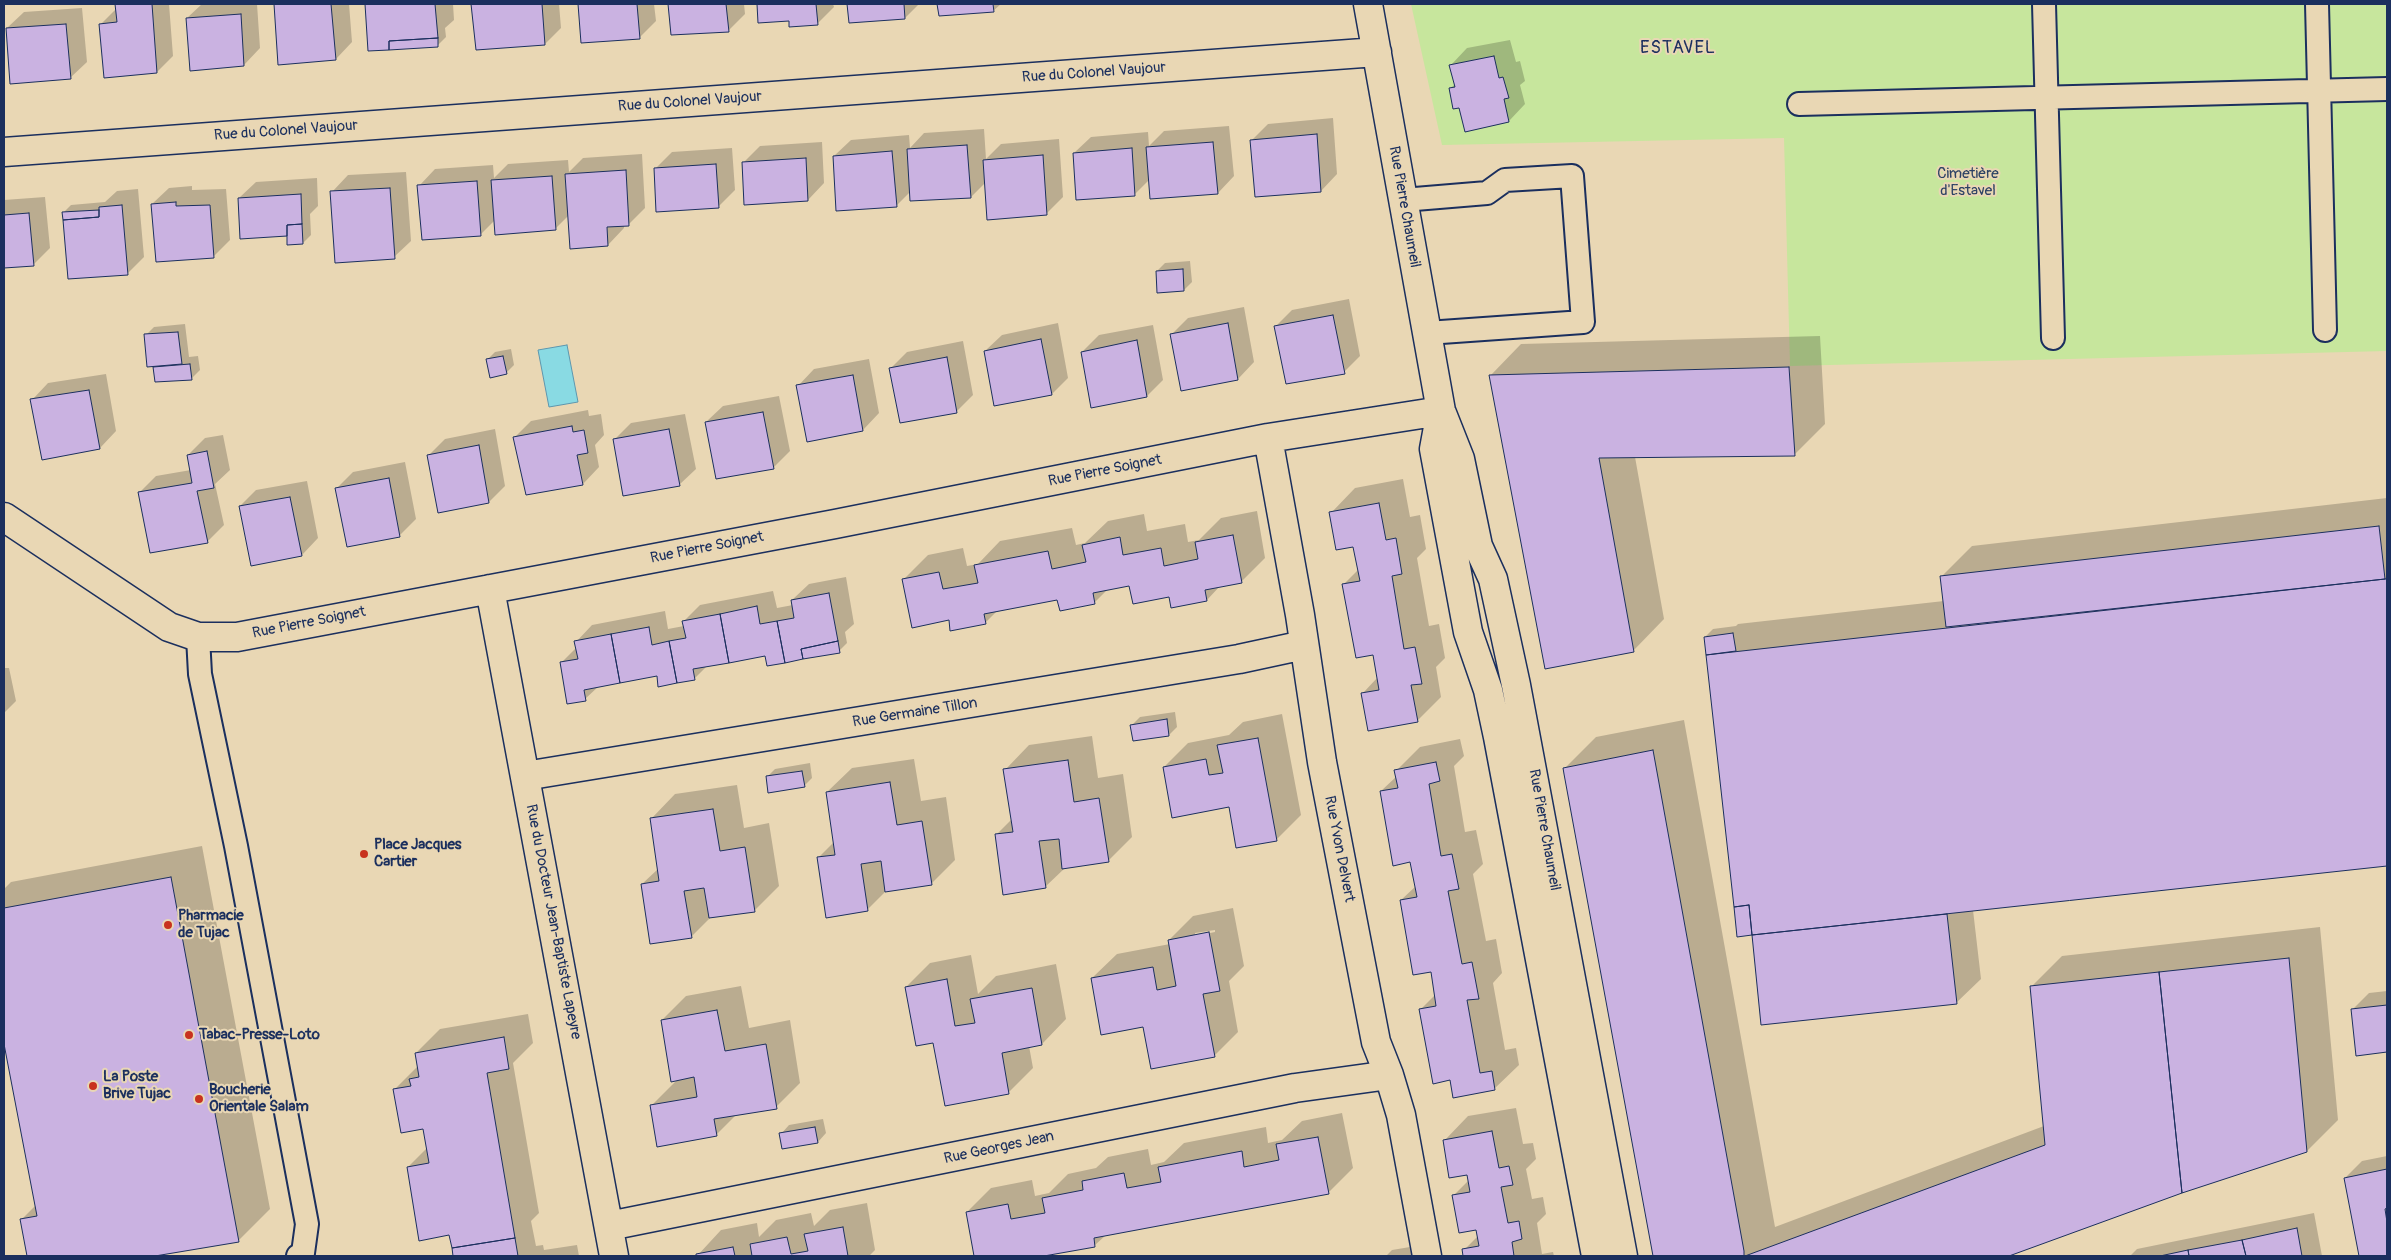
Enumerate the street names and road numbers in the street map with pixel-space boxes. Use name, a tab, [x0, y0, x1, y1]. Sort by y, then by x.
street label: Rue du Colonel Vaujour	[1021, 59, 1167, 87]
street label: Rue du Colonel Vaujour	[617, 88, 763, 116]
street label: Rue du Colonel Vaujour	[213, 117, 359, 145]
street label: Rue Pierre Chaumeil	[1384, 145, 1424, 269]
street label: Rue Pierre Soignet	[1047, 451, 1163, 491]
street label: Rue Pierre Soignet	[649, 528, 765, 568]
street label: Rue Pierre Soignet	[251, 603, 367, 643]
street label: Rue Germaine Tillon	[851, 694, 979, 732]
street label: Rue Pierre Chaumeil	[1524, 768, 1564, 892]
street label: Rue Yvon Delvert	[1320, 794, 1358, 904]
street label: Rue du Docteur Jean-Baptiste Lapeyre	[521, 803, 585, 1041]
street label: Rue Georges Jean	[942, 1128, 1056, 1168]

